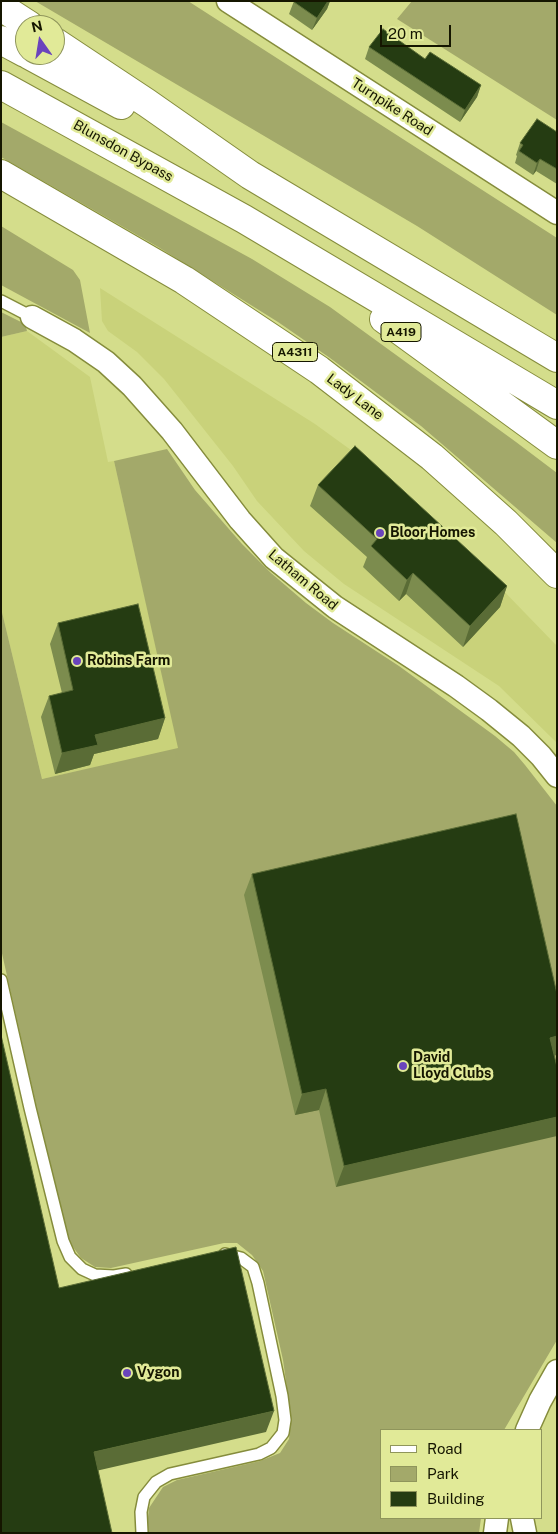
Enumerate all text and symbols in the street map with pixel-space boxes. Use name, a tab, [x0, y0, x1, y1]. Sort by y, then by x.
north arrow	[15, 15, 65, 65]
scale bar	[383, 15, 454, 47]
text: N	[30, 17, 44, 35]
text: 20 m	[388, 25, 423, 42]
street label: Turnpike Road	[348, 75, 436, 139]
street label: Blunsdon Bypass	[70, 117, 176, 185]
road number: A419	[381, 322, 421, 342]
road number: A4311	[272, 342, 318, 362]
street label: Lady Lane	[323, 370, 387, 424]
place label: Bloor Homes	[390, 525, 475, 541]
marker: Bloor Homes	[374, 527, 386, 539]
street label: Latham Road	[265, 546, 341, 614]
place label: Robins Farm	[87, 653, 170, 669]
marker: Robins Farm	[71, 655, 83, 667]
place label: David Lloyd Clubs	[413, 1050, 491, 1082]
marker: David Lloyd Clubs	[397, 1060, 409, 1072]
place label: Vygon	[137, 1365, 179, 1381]
marker: Vygon	[121, 1367, 133, 1379]
legend	[380, 1429, 543, 1519]
text: Road	[427, 1440, 463, 1457]
text: Park	[427, 1465, 459, 1482]
text: Building	[427, 1490, 485, 1507]

